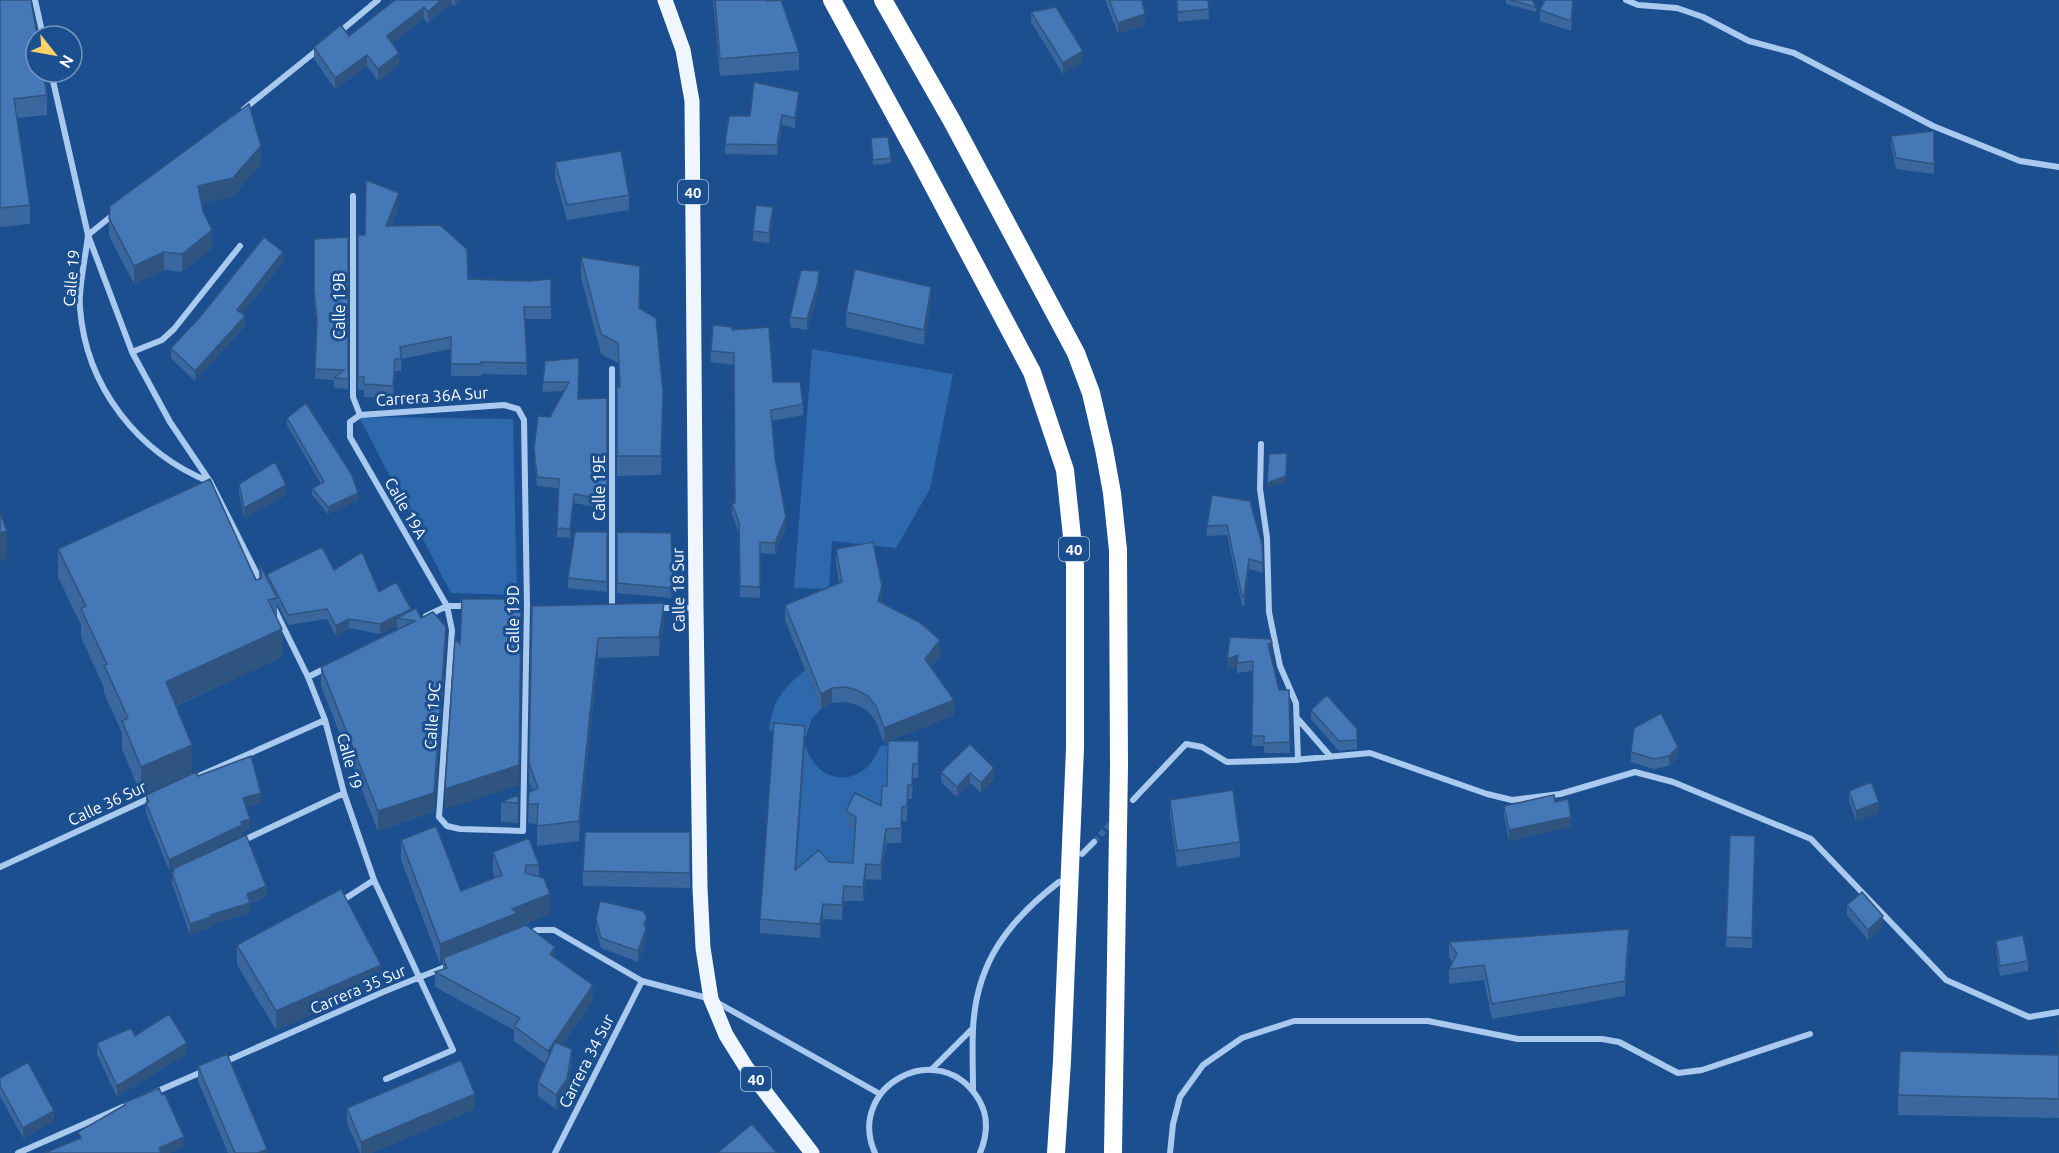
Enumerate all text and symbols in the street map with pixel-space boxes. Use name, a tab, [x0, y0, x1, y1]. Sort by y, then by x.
north arrow	[24, 24, 84, 84]
text: N	[56, 52, 78, 71]
road number: 40	[678, 180, 708, 204]
street label: Calle 19	[60, 249, 82, 307]
street label: Calle 19B	[330, 272, 348, 340]
street label: Carrera 36A Sur	[375, 383, 489, 409]
street label: Calle 19E	[590, 455, 608, 521]
street label: Calle 19A	[381, 474, 431, 542]
road number: 40	[1059, 537, 1089, 561]
street label: Calle 18 Sur	[668, 548, 688, 632]
street label: Calle 19D	[504, 585, 522, 653]
street label: Calle 19C	[421, 682, 443, 750]
street label: Calle 19	[334, 731, 366, 791]
street label: Calle 36 Sur	[65, 777, 149, 829]
street label: Carrera 35 Sur	[307, 961, 409, 1017]
street label: Carrera 34 Sur	[555, 1011, 617, 1111]
road number: 40	[741, 1067, 771, 1091]

